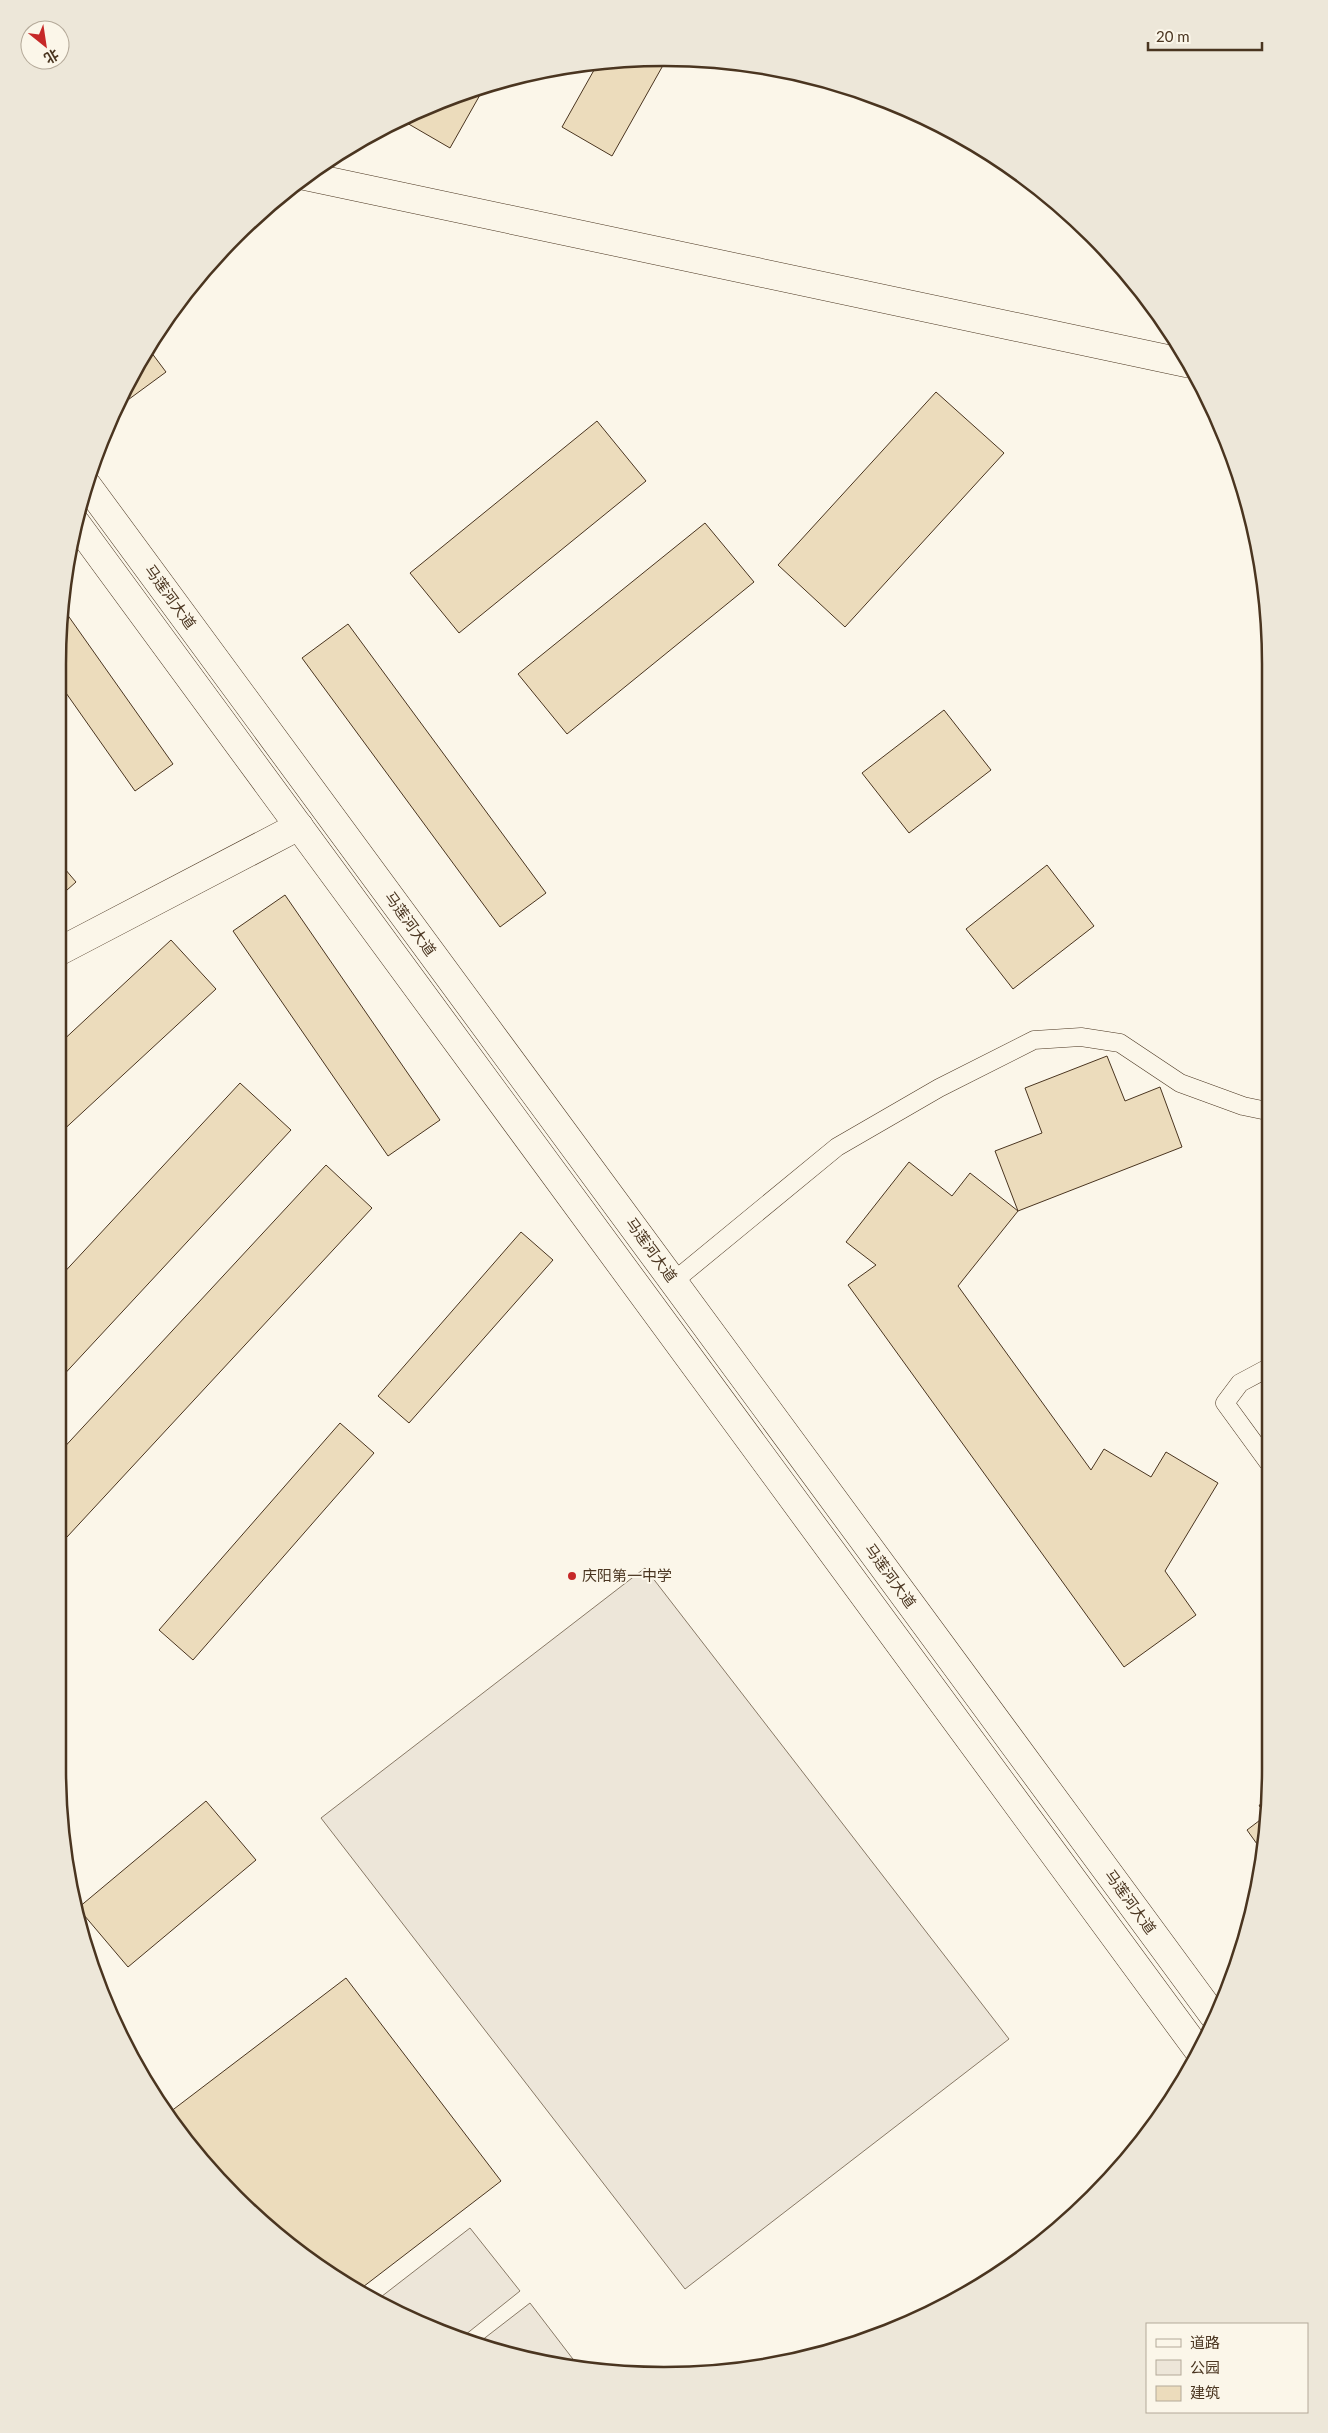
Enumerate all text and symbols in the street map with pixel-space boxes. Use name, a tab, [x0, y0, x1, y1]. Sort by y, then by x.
north arrow	[20, 20, 70, 70]
scale bar	[1148, 20, 1262, 52]
text: 20 m	[1156, 27, 1190, 45]
text: 北	[41, 46, 62, 68]
street label: 马莲河大道	[141, 561, 200, 632]
street label: 马莲河大道	[381, 888, 440, 959]
street label: 马莲河大道	[622, 1214, 681, 1285]
street label: 马莲河大道	[861, 1540, 920, 1611]
place label: 庆阳第一中学	[582, 1566, 672, 1584]
marker: 庆阳第一中学	[566, 1570, 578, 1582]
street label: 马莲河大道	[1101, 1866, 1160, 1937]
legend	[1146, 2323, 1308, 2413]
text: 道路	[1190, 2333, 1220, 2351]
text: 公园	[1190, 2358, 1220, 2376]
text: 建筑	[1190, 2383, 1220, 2401]

